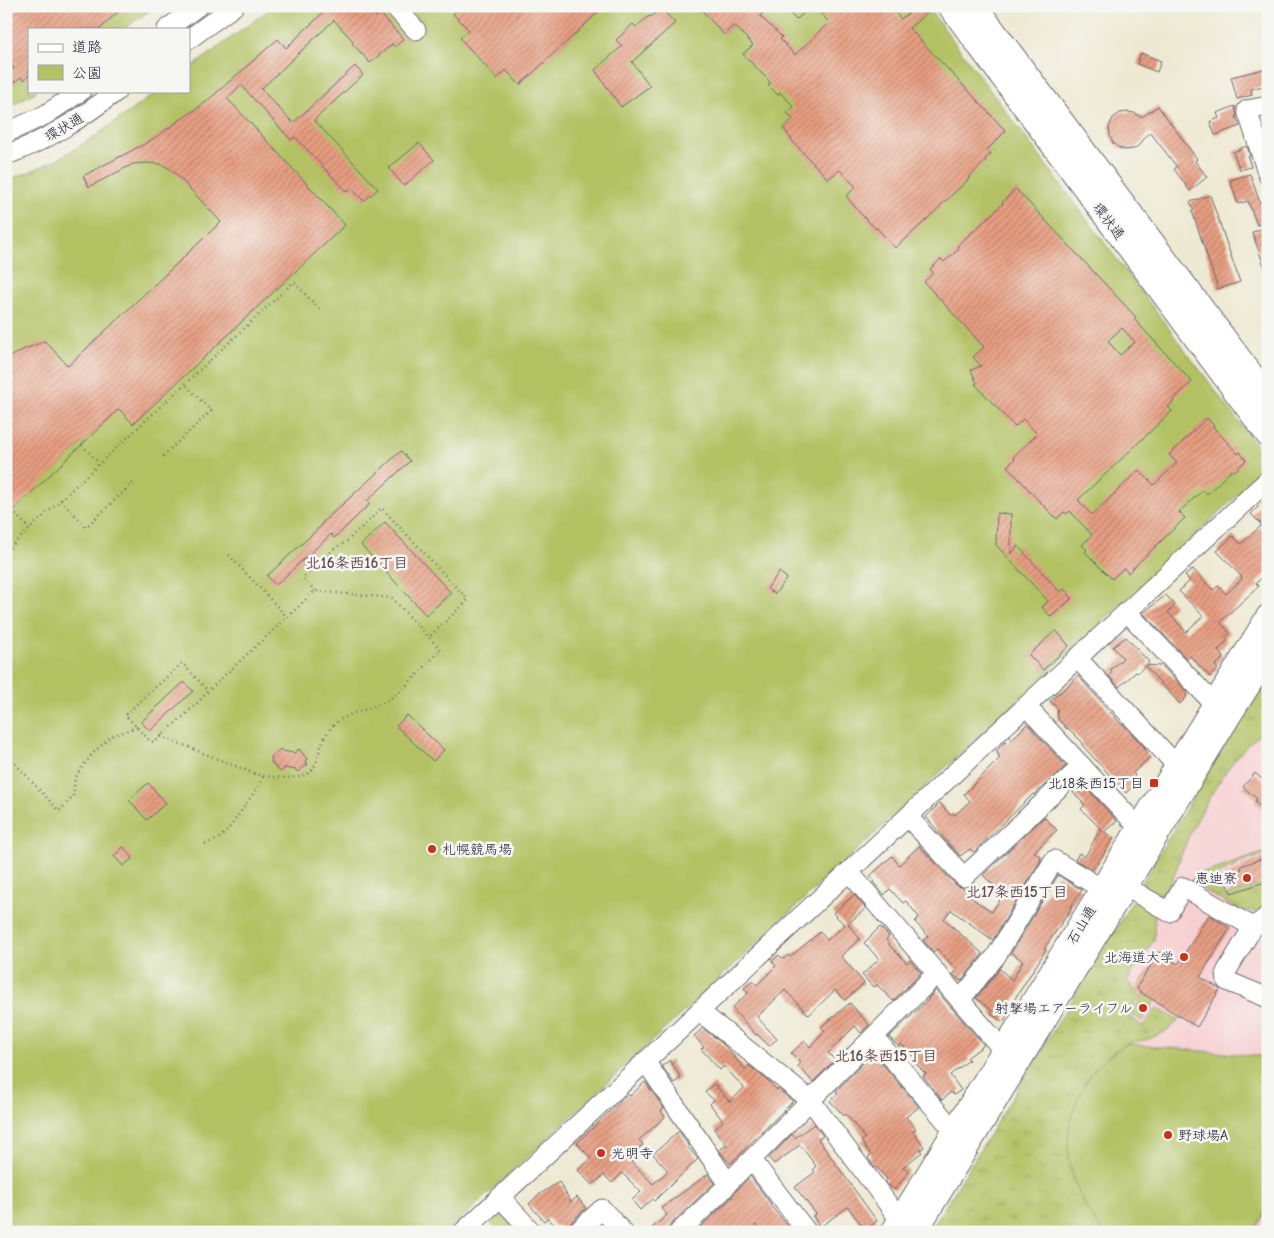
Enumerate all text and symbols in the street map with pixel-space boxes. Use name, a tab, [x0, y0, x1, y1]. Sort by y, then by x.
legend	[28, 28, 190, 92]
text: 道路	[72, 38, 102, 56]
text: 公園	[72, 64, 102, 82]
street label: 環状通	[42, 109, 87, 146]
street label: 環状通	[1089, 199, 1128, 243]
district label: 北16条西16丁目	[306, 554, 408, 572]
place label: 北18条西15丁目	[1048, 775, 1144, 792]
marker: 北18条西15丁目	[1148, 777, 1160, 789]
place label: 札幌競馬場	[442, 841, 512, 858]
marker: 札幌競馬場	[426, 843, 438, 855]
place label: 恵迪寮	[1195, 870, 1237, 887]
marker: 恵迪寮	[1241, 872, 1253, 884]
district label: 北17条西15丁目	[966, 883, 1068, 901]
street label: 石山通	[1063, 903, 1100, 948]
place label: 北海道大学	[1104, 949, 1174, 966]
marker: 北海道大学	[1178, 951, 1190, 963]
place label: 射撃場エアーライフル	[995, 1000, 1133, 1017]
marker: 射撃場エアーライフル	[1137, 1002, 1149, 1014]
district label: 北16条西15丁目	[835, 1047, 937, 1065]
place label: 野球場A	[1178, 1127, 1228, 1144]
marker: 野球場A	[1162, 1129, 1174, 1141]
place label: 光明寺	[611, 1145, 653, 1162]
marker: 光明寺	[595, 1147, 607, 1159]

